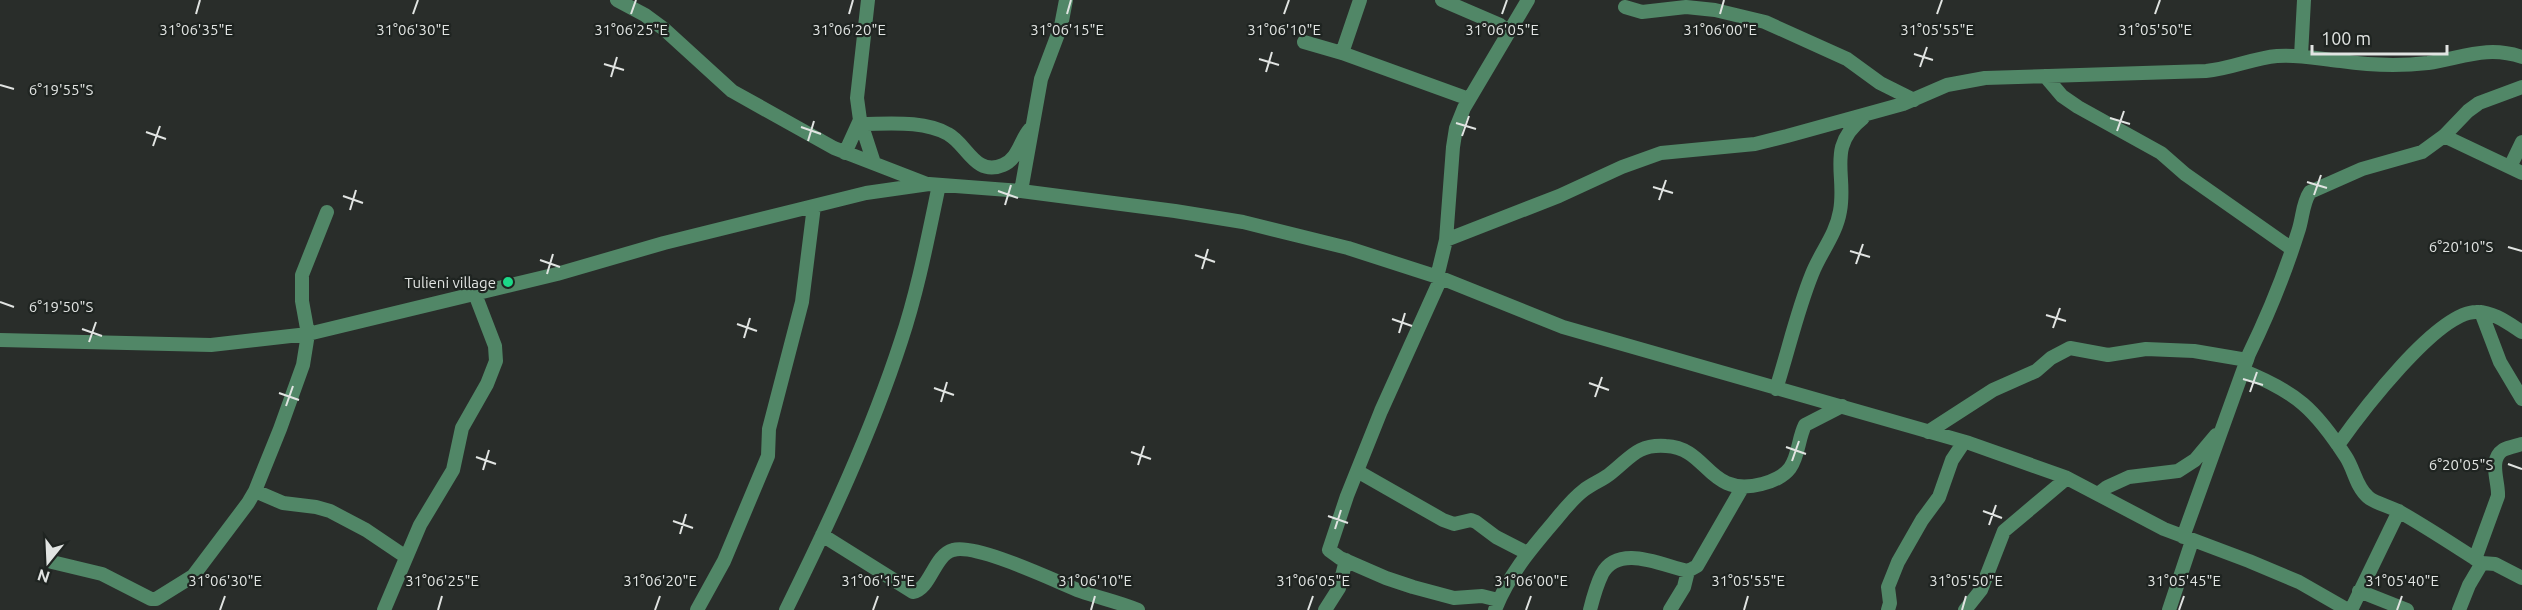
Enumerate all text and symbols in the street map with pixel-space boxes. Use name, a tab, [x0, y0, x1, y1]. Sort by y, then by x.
scale bar	[2312, 18, 2447, 56]
text: 31°06'35"E	[159, 21, 233, 38]
text: 31°06'30"E	[376, 21, 450, 38]
text: 31°06'25"E	[594, 21, 668, 38]
text: 31°06'20"E	[812, 21, 886, 38]
text: 31°06'15"E	[1030, 21, 1104, 38]
text: 31°06'10"E	[1247, 21, 1321, 38]
text: 31°06'05"E	[1465, 21, 1539, 38]
text: 31°06'00"E	[1683, 21, 1757, 38]
text: 31°05'55"E	[1900, 21, 1974, 38]
text: 31°05'50"E	[2118, 21, 2192, 38]
text: 100 m	[2321, 28, 2371, 48]
text: 6°19'55"S	[29, 81, 93, 98]
text: 6°20'10"S	[2429, 238, 2493, 255]
place label: Tulieni village	[405, 274, 496, 291]
marker: Tulieni village	[501, 275, 515, 289]
text: 6°19'50"S	[29, 298, 93, 315]
text: 6°20'05"S	[2429, 456, 2493, 473]
north arrow	[18, 532, 78, 592]
text: N	[35, 566, 52, 587]
text: 31°06'30"E	[188, 572, 262, 589]
text: 31°06'25"E	[405, 572, 479, 589]
text: 31°06'20"E	[623, 572, 697, 589]
text: 31°06'15"E	[841, 572, 915, 589]
text: 31°06'10"E	[1058, 572, 1132, 589]
text: 31°06'05"E	[1276, 572, 1350, 589]
text: 31°06'00"E	[1494, 572, 1568, 589]
text: 31°05'55"E	[1711, 572, 1785, 589]
text: 31°05'50"E	[1929, 572, 2003, 589]
text: 31°05'45"E	[2147, 572, 2221, 589]
text: 31°05'40"E	[2365, 572, 2439, 589]

